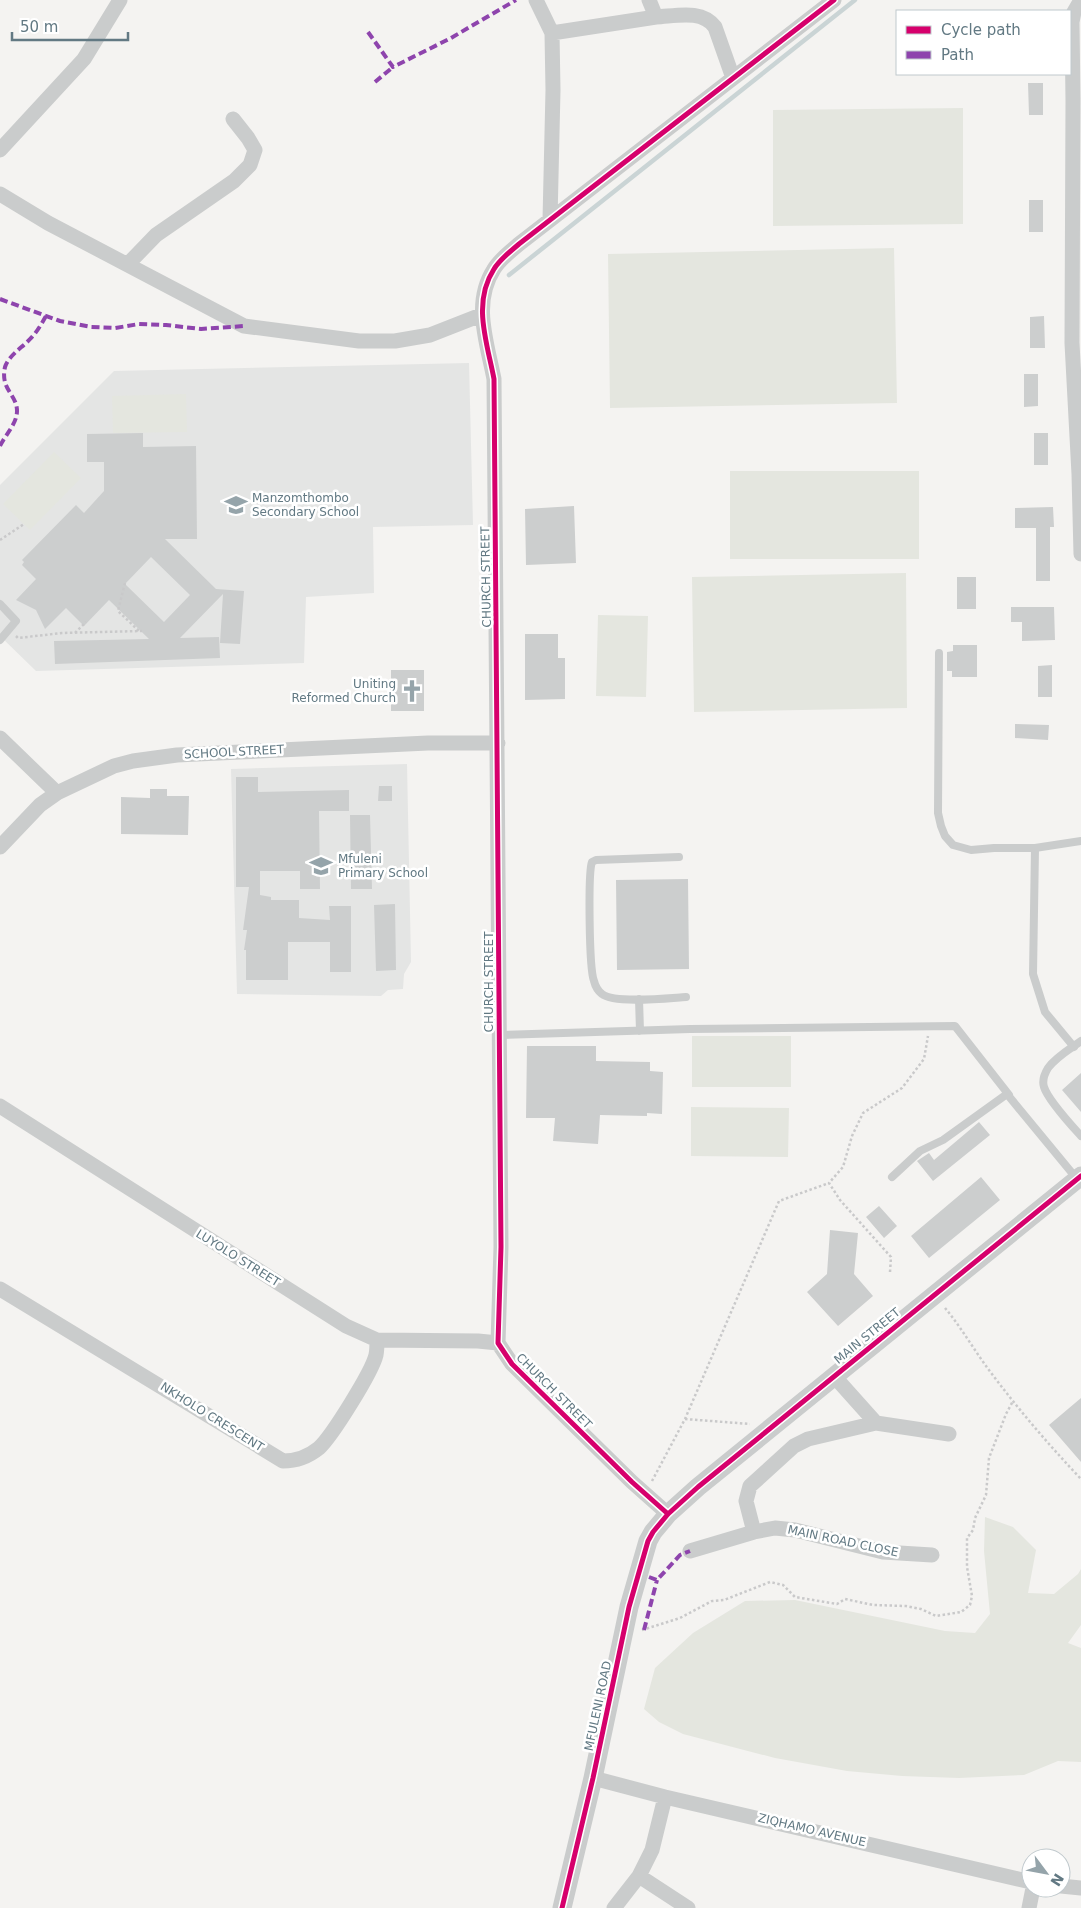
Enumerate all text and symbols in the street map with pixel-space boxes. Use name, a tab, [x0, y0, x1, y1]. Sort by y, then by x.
scale bar	[12, 10, 129, 42]
legend	[896, 10, 1071, 75]
text: 50 m	[20, 18, 58, 36]
text: Cycle path	[941, 21, 1021, 39]
text: Path	[941, 46, 974, 64]
place label: Manzomthombo Secondary School	[252, 491, 359, 519]
school or university icon: Manzomthombo Secondary School	[223, 492, 249, 518]
street label: CHURCH STREET	[478, 526, 494, 628]
place label: Uniting Reformed Church	[292, 677, 396, 705]
church icon: Uniting Reformed Church	[399, 678, 425, 704]
street label: SCHOOL STREET	[184, 742, 285, 762]
place label: Mfuleni Primary School	[338, 852, 428, 880]
school or university icon: Mfuleni Primary School	[308, 853, 334, 879]
street label: CHURCH STREET	[482, 931, 496, 1032]
street label: LUYOLO STREET	[193, 1227, 283, 1290]
street label: MAIN STREET	[831, 1305, 903, 1367]
street label: CHURCH STREET	[513, 1350, 595, 1432]
street label: NKHOLO CRESCENT	[158, 1380, 267, 1455]
street label: MAIN ROAD CLOSE	[786, 1522, 900, 1560]
street label: MFULENI ROAD	[582, 1660, 614, 1752]
street label: ZIQHAMO AVENUE	[757, 1811, 867, 1849]
north arrow	[1021, 1848, 1071, 1898]
text: N	[1047, 1871, 1067, 1889]

